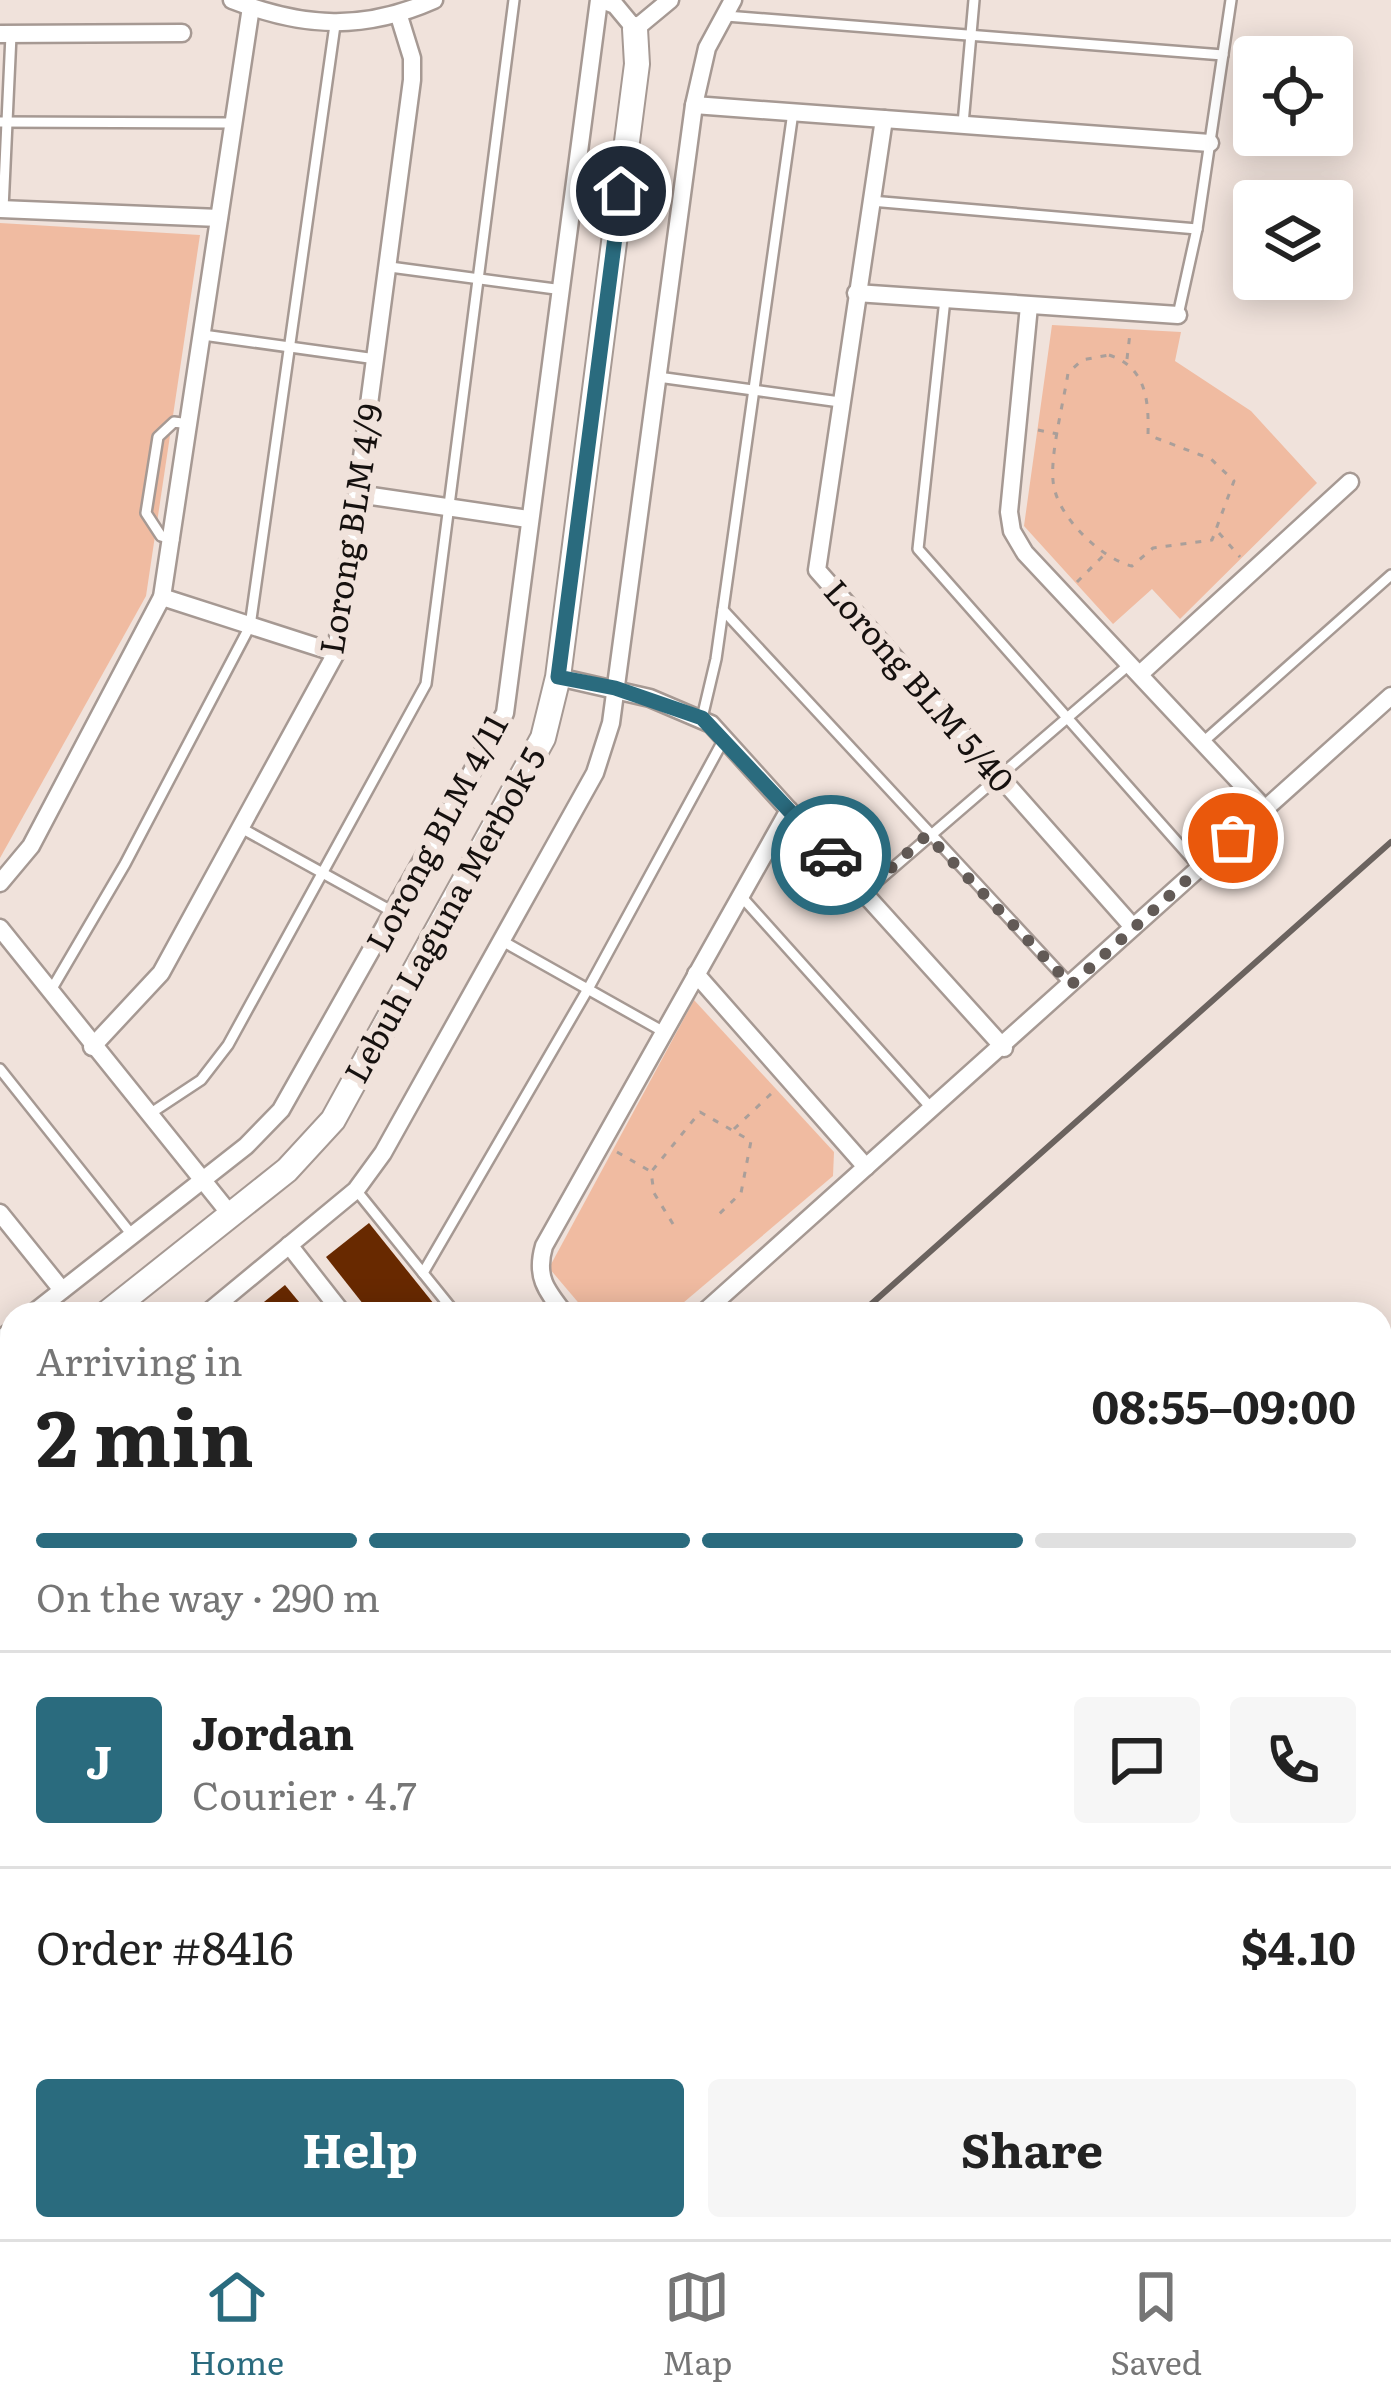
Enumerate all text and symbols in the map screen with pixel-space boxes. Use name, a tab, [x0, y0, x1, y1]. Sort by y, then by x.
map controls	[1233, 36, 1353, 300]
button: locate	[1233, 36, 1353, 156]
pin	[570, 140, 672, 242]
icon: home	[588, 158, 654, 224]
button: layers	[1233, 180, 1353, 300]
street label: Lorong BLM 4/9	[305, 400, 392, 657]
street label: Lorong BLM 5/40	[814, 567, 1027, 802]
street label: Lorong BLM 4/11	[352, 704, 518, 959]
street label: Lebuh Laguna Merbok 5	[330, 737, 556, 1091]
pin	[1182, 787, 1284, 889]
courier	[771, 795, 891, 915]
icon: bag	[1200, 805, 1266, 871]
icon: car	[798, 822, 864, 888]
text: Arriving in	[36, 1330, 243, 1388]
text: 08:55–09:00	[1092, 1371, 1356, 1438]
text: 2 min	[36, 1375, 254, 1491]
text: On the way · 290 m	[36, 1566, 380, 1624]
text: Jordan	[192, 1697, 354, 1764]
button: chat	[1074, 1697, 1200, 1823]
button: phone	[1230, 1697, 1356, 1823]
text: J	[86, 1726, 112, 1793]
text: Courier · 4.7	[192, 1764, 417, 1822]
text: Order #8416	[36, 1912, 294, 1979]
text: $4.10	[1241, 1912, 1356, 1979]
button: Help	[36, 2079, 684, 2217]
button: Share	[708, 2079, 1356, 2217]
tab: Home	[189, 2264, 284, 2385]
tab: Map	[662, 2264, 732, 2385]
tab: Saved	[1110, 2264, 1202, 2385]

